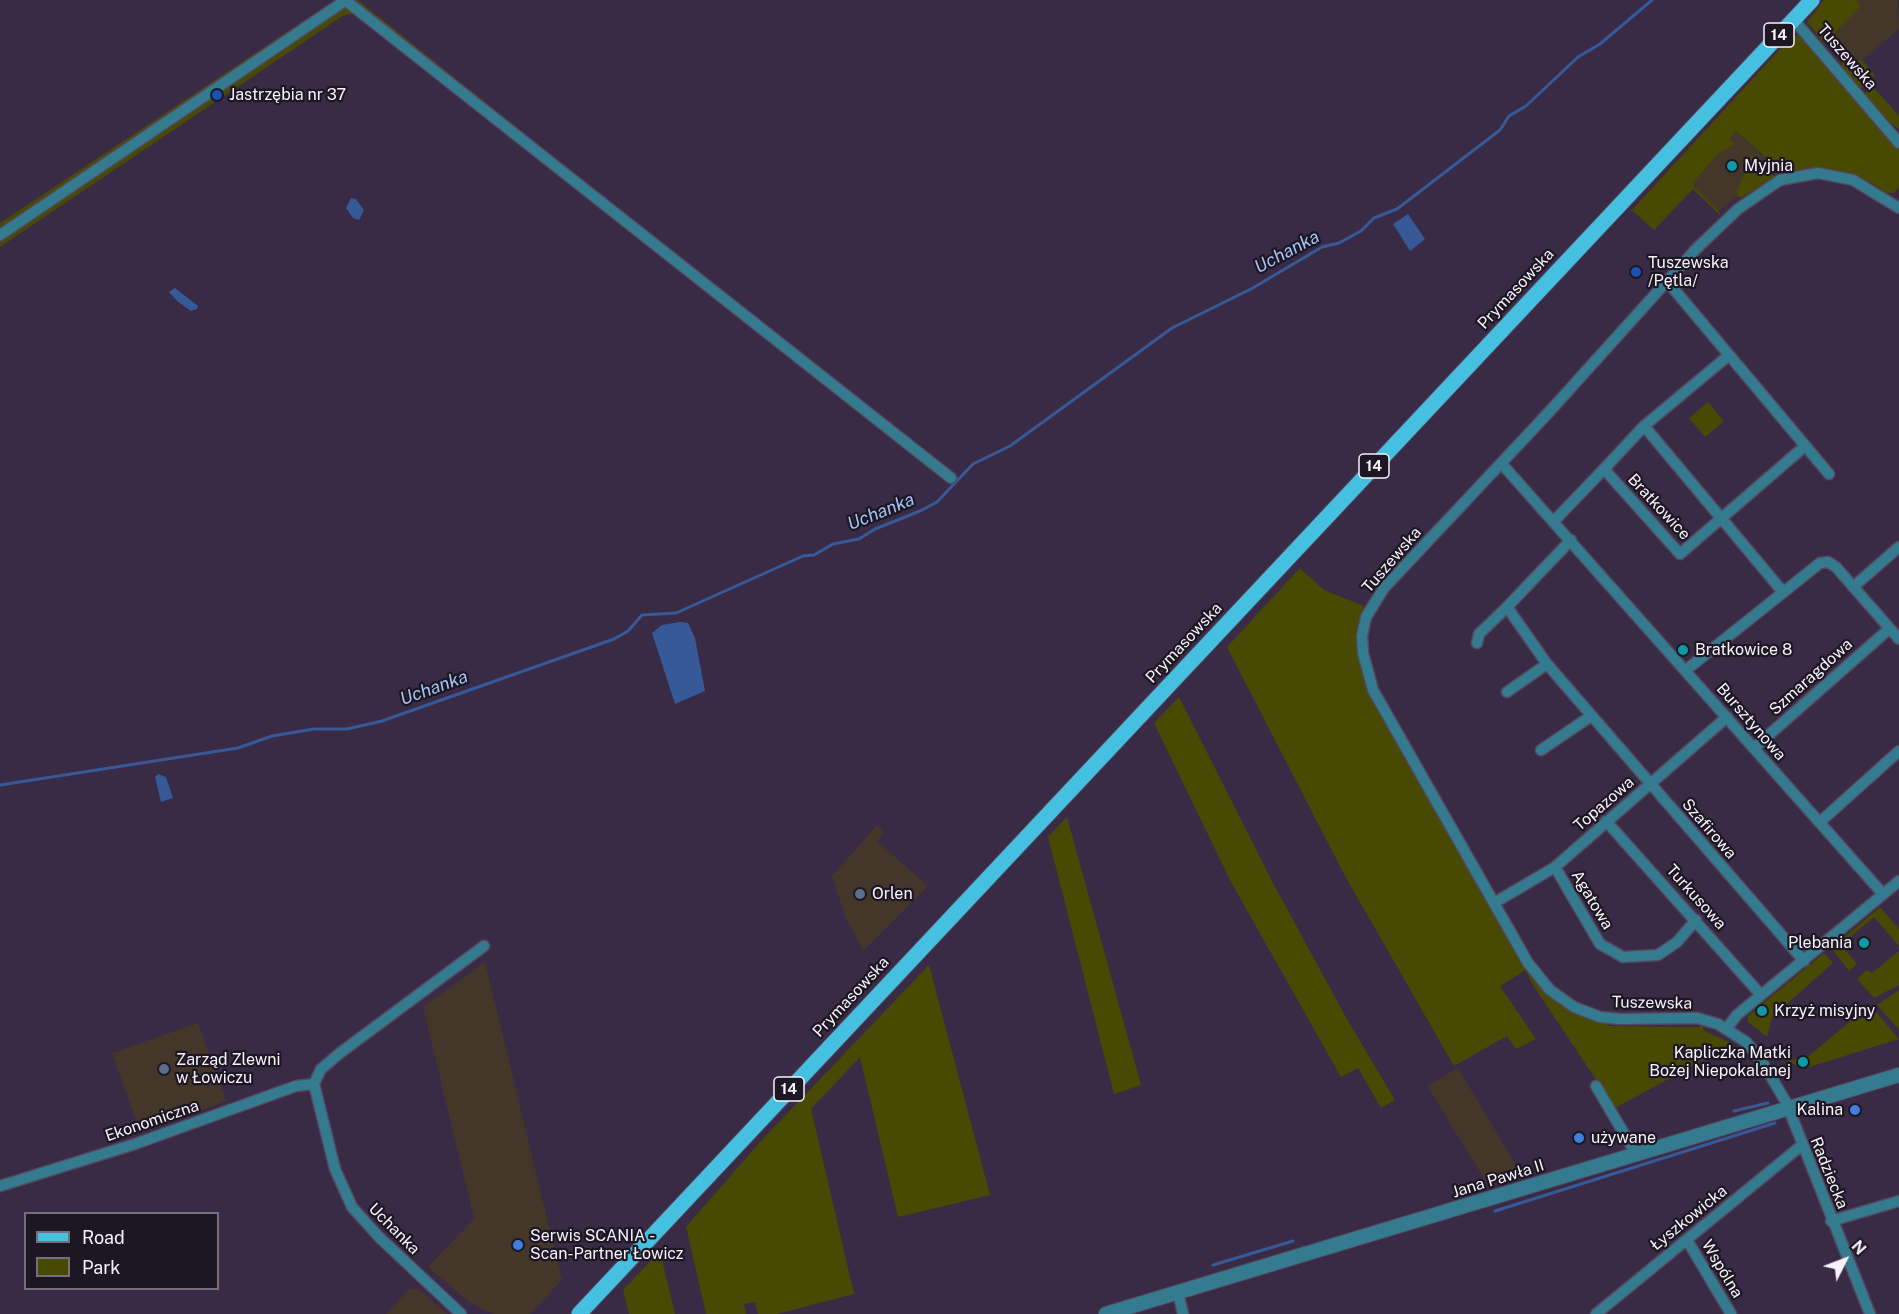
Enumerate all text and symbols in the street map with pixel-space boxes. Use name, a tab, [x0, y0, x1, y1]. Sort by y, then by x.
street label: Tuszewska	[1813, 20, 1881, 94]
road number: 14	[1764, 23, 1794, 47]
place label: Jastrzębia nr 37	[229, 85, 346, 105]
marker: Jastrzębia nr 37	[210, 88, 224, 102]
place label: Myjnia	[1744, 156, 1793, 176]
marker: Myjnia	[1725, 159, 1739, 173]
water label: Uchanka	[1251, 226, 1323, 278]
street label: Prymasowska	[1474, 245, 1558, 333]
place label: Tuszewska /Pętla/	[1648, 253, 1729, 291]
marker: Tuszewska /Pętla/	[1629, 265, 1643, 279]
road number: 14	[1359, 454, 1389, 478]
street label: Bratkowice	[1624, 470, 1694, 544]
water label: Uchanka	[844, 489, 918, 535]
street label: Tuszewska	[1358, 523, 1426, 597]
street label: Prymasowska	[1142, 599, 1226, 687]
street label: Szmaragdowa	[1766, 635, 1856, 719]
place label: Bratkowice 8	[1695, 640, 1792, 660]
marker: Bratkowice 8	[1676, 643, 1690, 657]
water label: Uchanka	[397, 666, 471, 710]
street label: Bursztynowa	[1712, 679, 1790, 765]
street label: Topazowa	[1570, 773, 1638, 835]
street label: Szafirowa	[1678, 795, 1740, 863]
street label: Turkusowa	[1662, 861, 1730, 933]
street label: Agatowa	[1567, 867, 1617, 933]
place label: Orlen	[872, 884, 913, 904]
marker: Orlen	[853, 887, 867, 901]
place label: Plebania	[1788, 933, 1852, 953]
marker: Plebania	[1857, 936, 1871, 950]
street label: Prymasowska	[809, 953, 893, 1041]
street label: Tuszewska	[1612, 993, 1692, 1013]
place label: Krzyż misyjny	[1774, 1001, 1875, 1021]
marker: Krzyż misyjny	[1755, 1004, 1769, 1018]
place label: Kapliczka Matki Bożej Niepokalanej	[1649, 1043, 1791, 1081]
place label: Zarząd Zlewni w Łowiczu	[176, 1050, 281, 1088]
marker: Kapliczka Matki Bożej Niepokalanej	[1796, 1055, 1810, 1069]
marker: Zarząd Zlewni w Łowiczu	[157, 1062, 171, 1076]
road number: 14	[774, 1077, 804, 1101]
street label: Ekonomiczna	[103, 1096, 201, 1146]
place label: Kalina	[1796, 1100, 1843, 1120]
marker: Kalina	[1848, 1103, 1862, 1117]
place label: używane	[1591, 1128, 1656, 1148]
marker: używane	[1572, 1131, 1586, 1145]
street label: Radziecka	[1806, 1134, 1852, 1212]
street label: Jana Pawła II	[1450, 1156, 1546, 1202]
street label: Łyszkowicka	[1647, 1181, 1731, 1255]
street label: Uchanka	[364, 1199, 424, 1259]
legend	[24, 1212, 219, 1290]
place label: Serwis SCANIA - Scan-Partner Łowicz	[530, 1226, 684, 1264]
text: Road	[82, 1227, 125, 1248]
north arrow	[1815, 1230, 1875, 1290]
street label: Wspólna	[1697, 1236, 1747, 1302]
text: N	[1847, 1237, 1870, 1259]
marker: Serwis SCANIA - Scan-Partner Łowicz	[511, 1238, 525, 1252]
text: Park	[82, 1257, 120, 1278]

